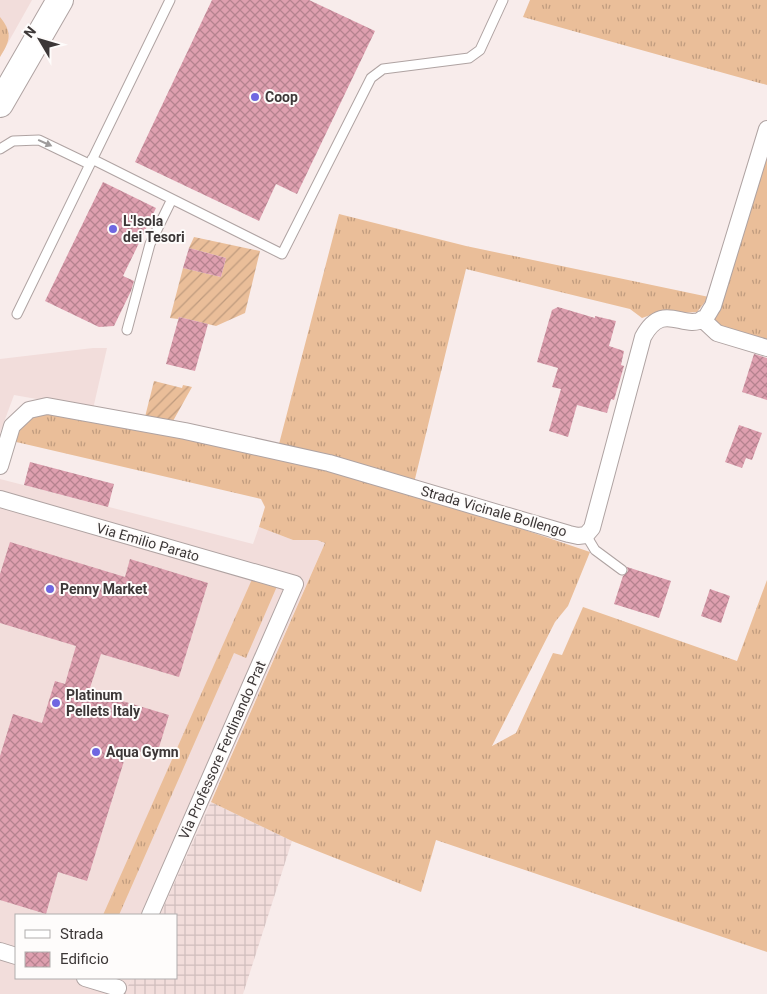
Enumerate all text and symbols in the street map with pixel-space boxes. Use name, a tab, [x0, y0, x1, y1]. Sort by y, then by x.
north arrow	[15, 15, 65, 65]
text: N	[20, 23, 39, 41]
place label: Coop	[265, 89, 298, 105]
marker: Coop	[249, 91, 261, 103]
one-way arrow	[38, 139, 53, 148]
place label: L'Isola dei Tesori	[123, 213, 185, 245]
marker: L'Isola dei Tesori	[107, 223, 119, 235]
street label: Strada Vicinale Bollengo	[419, 482, 569, 540]
street label: Via Emilio Parato	[95, 520, 201, 564]
place label: Penny Market	[60, 581, 147, 597]
marker: Penny Market	[44, 583, 56, 595]
street label: Via Professore Ferdinando Prat	[175, 658, 269, 842]
place label: Platinum Pellets Italy	[66, 687, 141, 719]
marker: Platinum Pellets Italy	[50, 697, 62, 709]
place label: Aqua Gymn	[106, 744, 179, 760]
marker: Aqua Gymn	[90, 746, 102, 758]
legend	[15, 914, 178, 979]
text: Strada	[60, 925, 103, 943]
text: Edificio	[60, 950, 109, 968]

